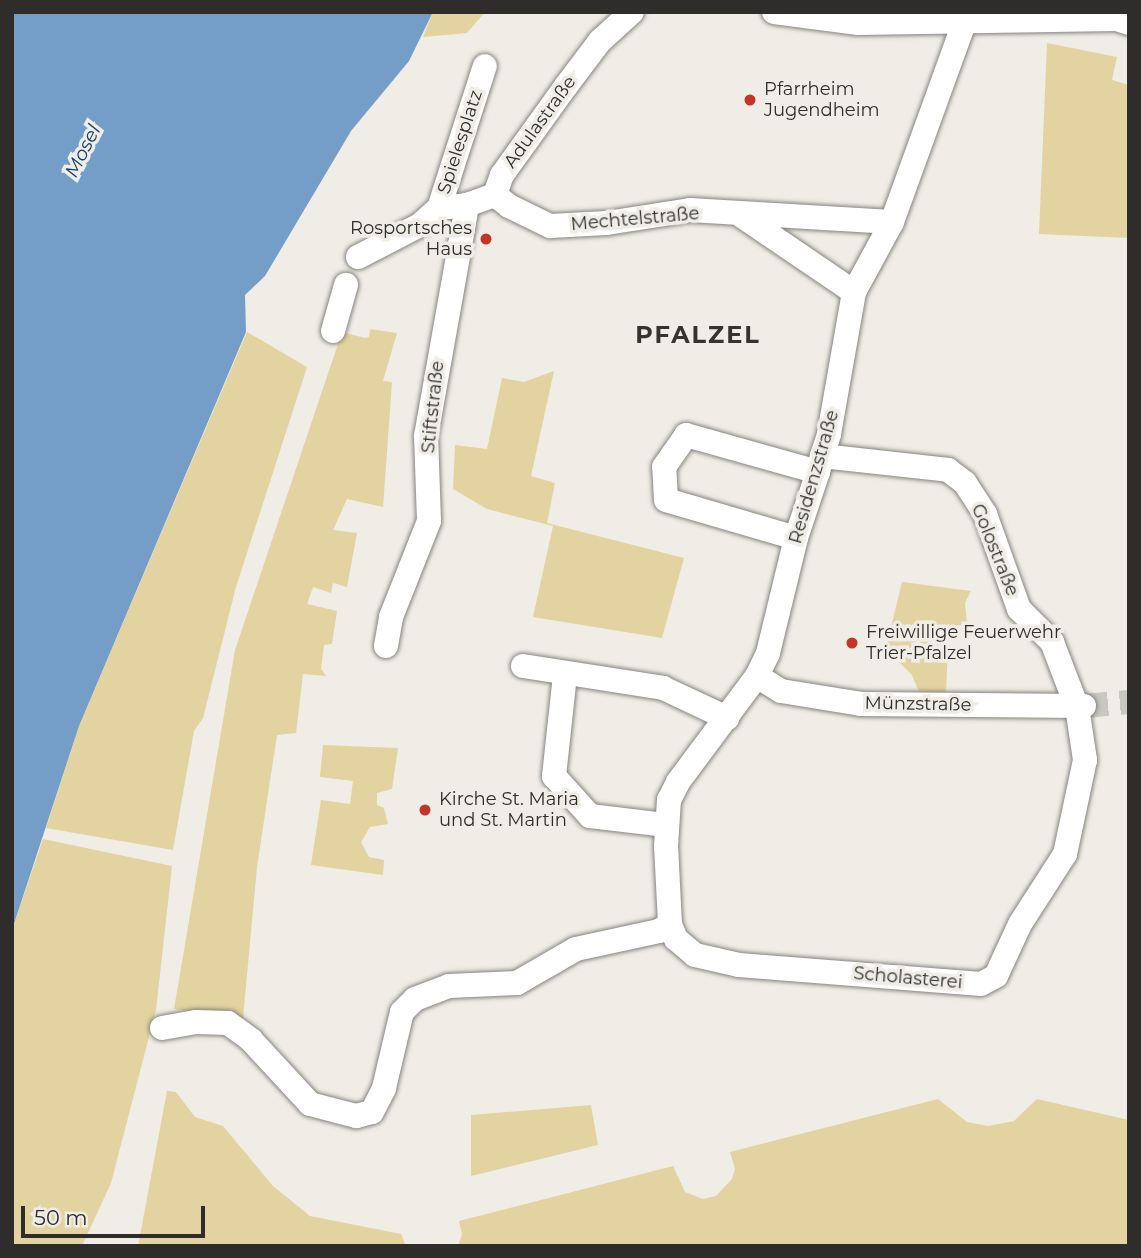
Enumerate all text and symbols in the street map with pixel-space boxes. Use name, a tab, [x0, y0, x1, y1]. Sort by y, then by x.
street label: Adulastraße	[499, 72, 581, 172]
place label: Pfarrheim Jugendheim	[764, 79, 880, 122]
street label: Spielesplatz	[433, 87, 487, 197]
marker: Pfarrheim Jugendheim	[742, 92, 758, 108]
water label: Mosel	[60, 121, 106, 181]
street label: Mechtelstraße	[570, 203, 700, 235]
place label: Rosportsches Haus	[350, 218, 472, 260]
marker: Rosportsches Haus	[478, 231, 494, 247]
district label: PFALZEL	[636, 321, 760, 349]
street label: Stiftstraße	[417, 360, 449, 454]
street label: Residenzstraße	[785, 408, 843, 546]
street label: Golostraße	[967, 501, 1023, 599]
place label: Freiwillige Feuerwehr Trier-Pfalzel	[866, 622, 1061, 664]
marker: Freiwillige Feuerwehr Trier-Pfalzel	[844, 635, 860, 651]
street label: Münzstraße	[864, 692, 972, 716]
place label: Kirche St. Maria und St. Martin	[439, 789, 579, 832]
marker: Kirche St. Maria und St. Martin	[417, 802, 433, 818]
street label: Scholasterei	[853, 962, 963, 994]
scale bar	[24, 1192, 208, 1236]
text: 50 m	[34, 1205, 88, 1230]

